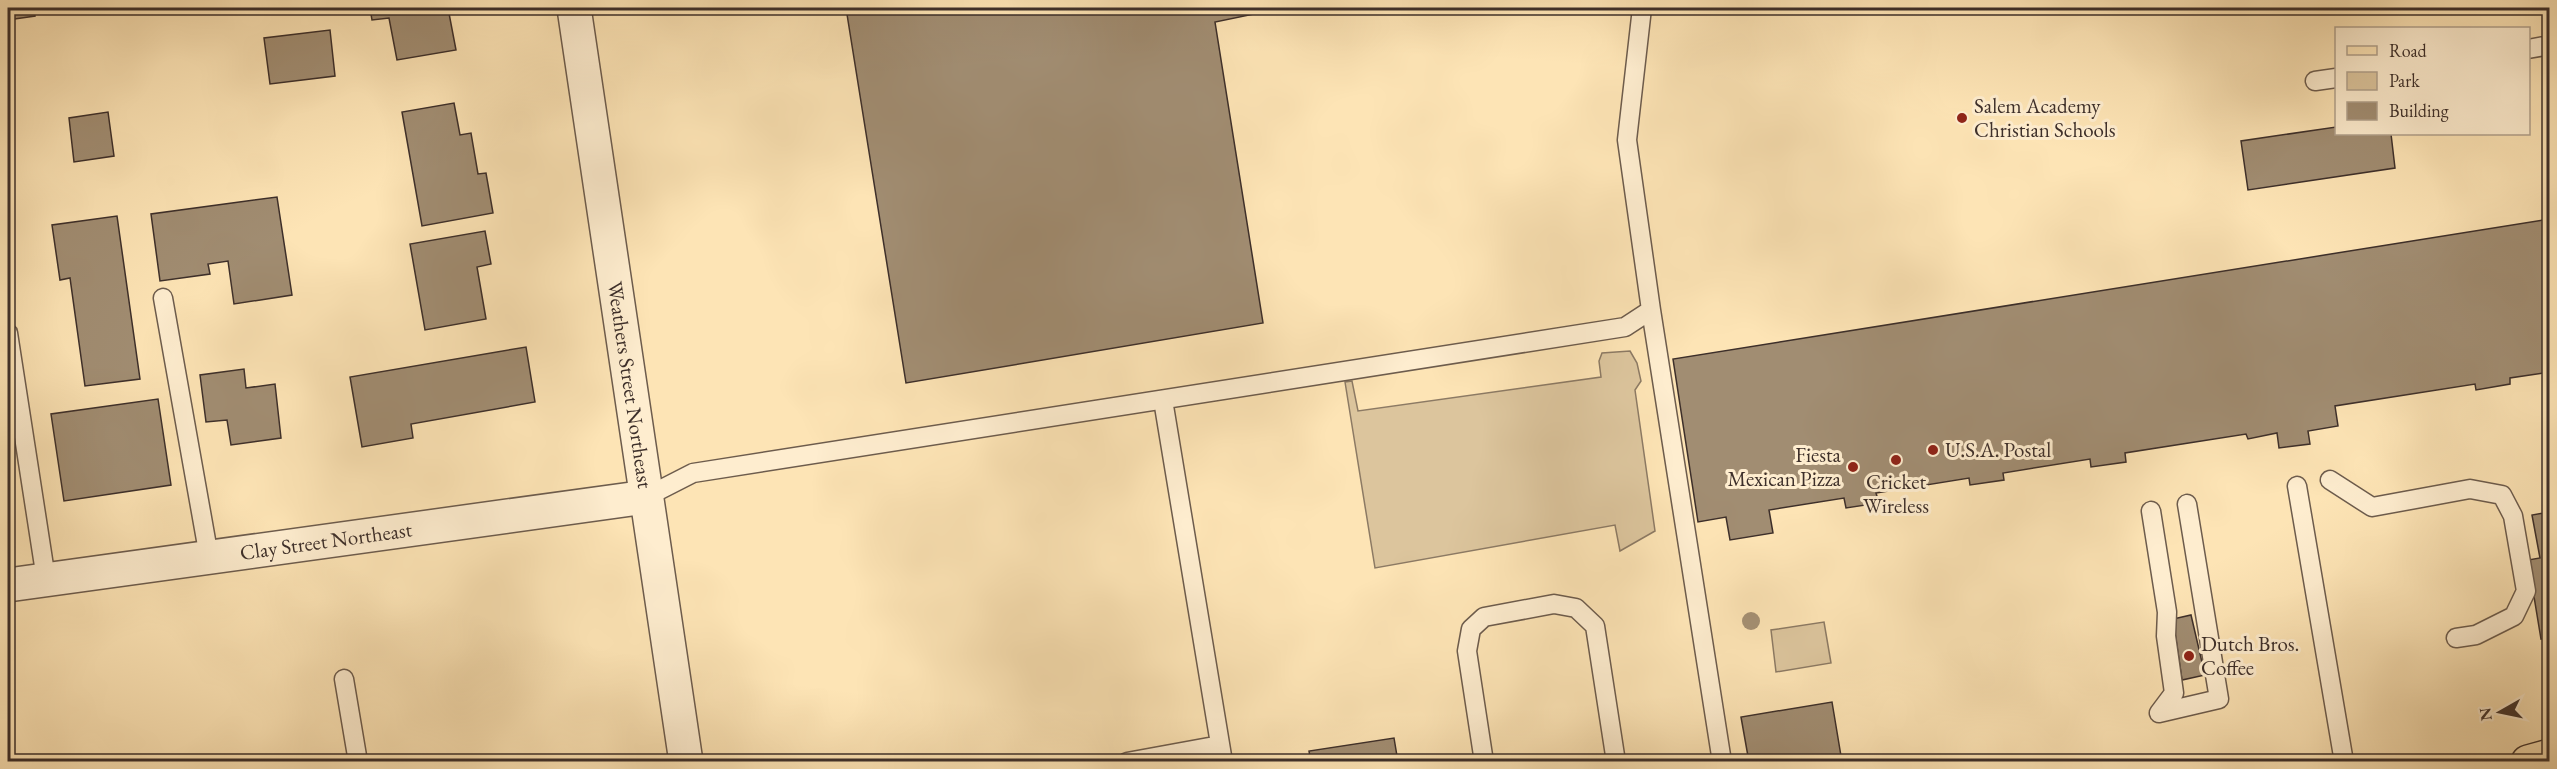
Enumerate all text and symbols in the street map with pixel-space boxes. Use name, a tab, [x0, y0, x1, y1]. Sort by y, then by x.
legend	[2335, 27, 2530, 135]
text: Road	[2389, 39, 2428, 62]
text: Park	[2389, 69, 2420, 92]
place label: Salem Academy Christian Schools	[1974, 92, 2116, 143]
text: Building	[2389, 99, 2449, 122]
marker: Salem Academy Christian Schools	[1955, 111, 1969, 125]
street label: Weathers Street Northeast	[602, 279, 659, 491]
place label: U.S.A. Postal	[1945, 436, 2051, 463]
place label: Fiesta Mexican Pizza	[1728, 441, 1842, 492]
marker: U.S.A. Postal	[1926, 443, 1940, 457]
marker: Cricket Wireless	[1889, 453, 1903, 467]
marker: Fiesta Mexican Pizza	[1846, 460, 1860, 474]
place label: Cricket Wireless	[1863, 468, 1929, 519]
street label: Clay Street Northeast	[238, 515, 414, 566]
place label: Dutch Bros. Coffee	[2201, 630, 2299, 681]
marker: Dutch Bros. Coffee	[2182, 649, 2196, 663]
north arrow	[2470, 682, 2530, 742]
text: N	[2474, 706, 2497, 722]

